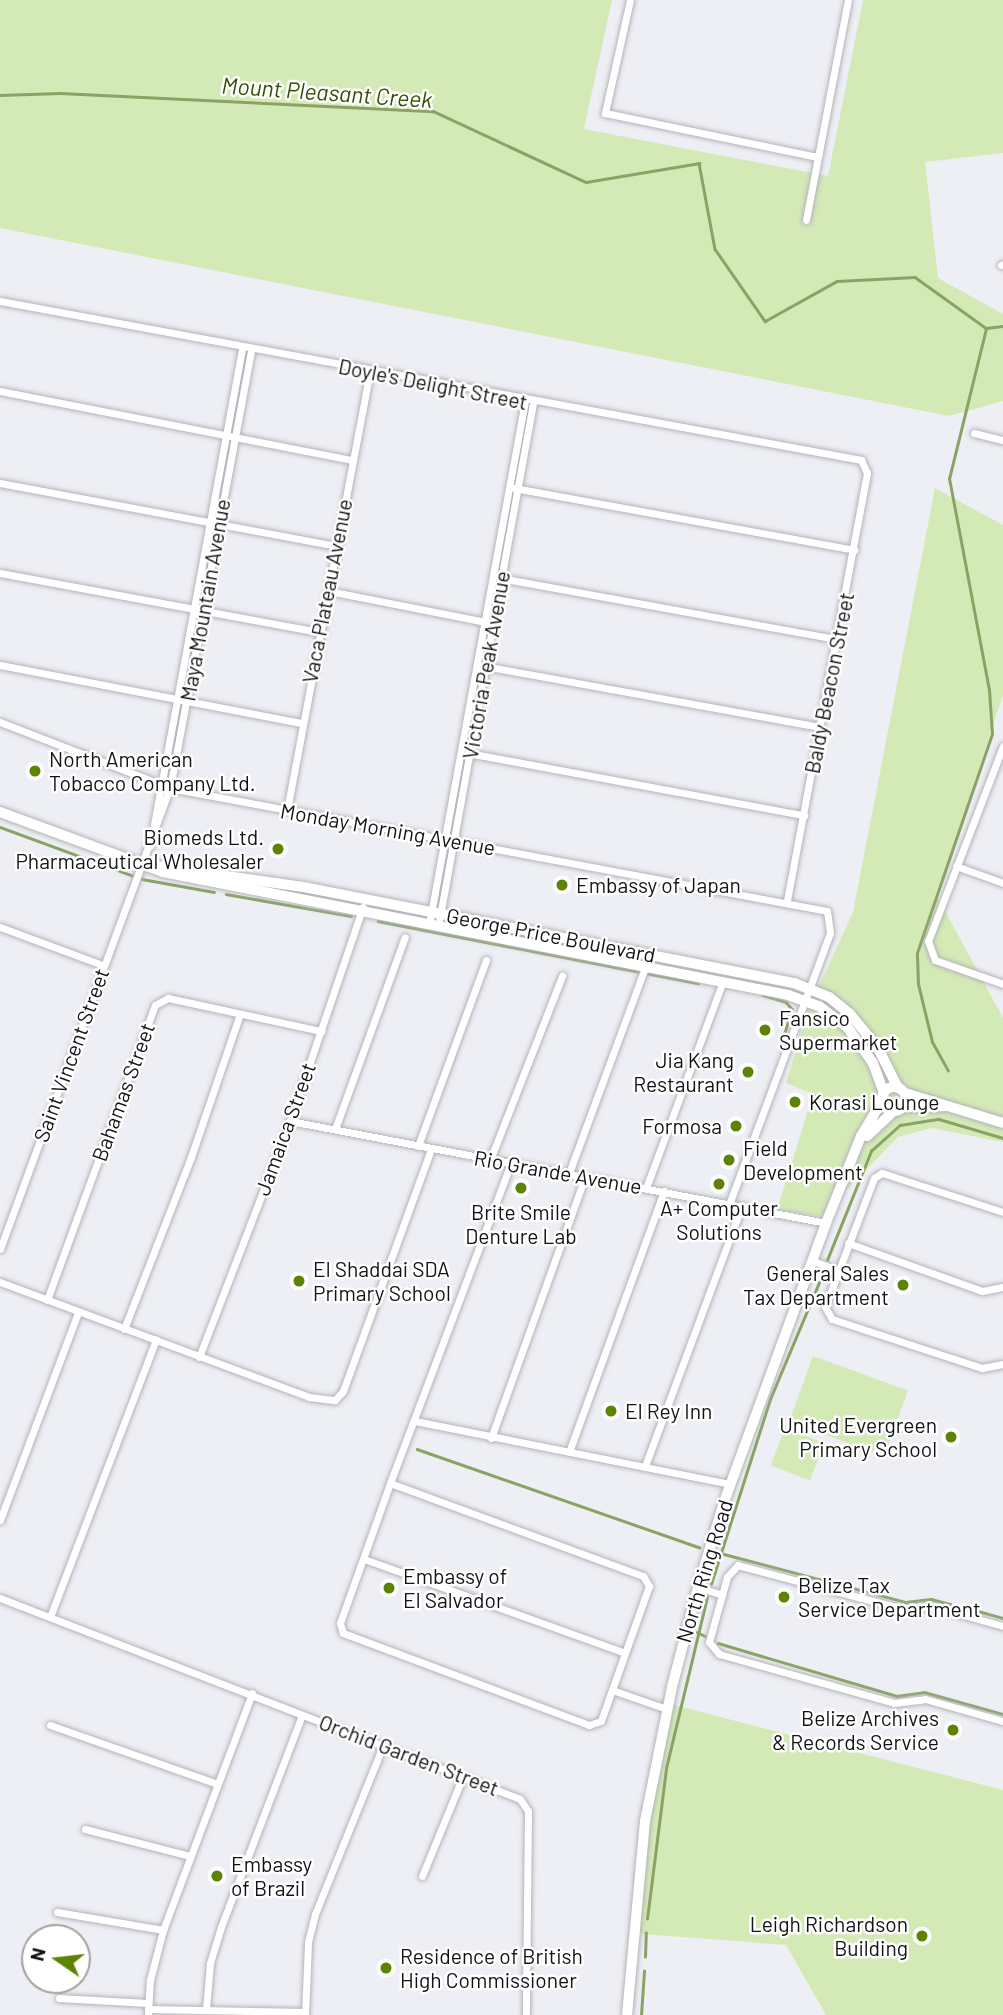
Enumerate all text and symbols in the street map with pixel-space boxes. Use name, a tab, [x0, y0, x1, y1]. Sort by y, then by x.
water label: Mount Pleasant Creek	[221, 71, 433, 113]
street label: Doyle's Delight Street	[336, 353, 530, 415]
street label: Maya Mountain Avenue	[175, 497, 235, 703]
street label: Vaca Plateau Avenue	[297, 497, 357, 685]
street label: Victoria Peak Avenue	[457, 569, 515, 761]
street label: Baldy Beacon Street	[799, 590, 859, 776]
place label: North American Tobacco Company Ltd.	[49, 746, 256, 796]
marker: North American Tobacco Company Ltd.	[27, 763, 43, 779]
street label: Monday Morning Avenue	[279, 798, 497, 860]
place label: Biomeds Ltd. Pharmaceutical Wholesaler	[15, 824, 264, 874]
marker: Biomeds Ltd. Pharmaceutical Wholesaler	[270, 841, 286, 857]
place label: Embassy of Japan	[576, 872, 741, 898]
marker: Embassy of Japan	[554, 877, 570, 893]
street label: George Price Boulevard	[444, 902, 658, 968]
street label: Saint Vincent Street	[28, 965, 114, 1145]
place label: Fansico Supermarket	[779, 1005, 897, 1055]
street label: Bahamas Street	[86, 1019, 160, 1165]
marker: Fansico Supermarket	[757, 1022, 773, 1038]
place label: Jia Kang Restaurant	[633, 1047, 734, 1097]
street label: Jamaica Street	[249, 1059, 321, 1199]
marker: Jia Kang Restaurant	[740, 1064, 756, 1080]
place label: Korasi Lounge	[809, 1089, 939, 1115]
marker: Korasi Lounge	[787, 1094, 803, 1110]
place label: Formosa	[642, 1113, 722, 1139]
marker: Formosa	[728, 1118, 744, 1134]
place label: Field Development	[743, 1135, 863, 1185]
street label: Rio Grande Avenue	[472, 1145, 644, 1199]
marker: Field Development	[721, 1152, 737, 1168]
marker: A+ Computer Solutions	[711, 1176, 727, 1192]
marker: Brite Smile Denture Lab	[513, 1180, 529, 1196]
place label: A+ Computer Solutions	[660, 1195, 778, 1245]
place label: Brite Smile Denture Lab	[465, 1199, 577, 1249]
place label: El Shaddai SDA Primary School	[313, 1256, 451, 1306]
place label: General Sales Tax Department	[743, 1260, 889, 1310]
marker: El Shaddai SDA Primary School	[291, 1273, 307, 1289]
marker: General Sales Tax Department	[895, 1277, 911, 1293]
place label: El Rey Inn	[625, 1398, 712, 1424]
marker: El Rey Inn	[603, 1403, 619, 1419]
place label: United Evergreen Primary School	[779, 1412, 937, 1462]
marker: United Evergreen Primary School	[943, 1429, 959, 1445]
street label: North Ring Road	[670, 1496, 738, 1646]
place label: Embassy of El Salvador	[403, 1563, 507, 1613]
place label: Belize Tax Service Department	[798, 1572, 981, 1622]
marker: Embassy of El Salvador	[381, 1580, 397, 1596]
marker: Belize Tax Service Department	[776, 1589, 792, 1605]
place label: Belize Archives & Records Service	[772, 1705, 939, 1755]
street label: Orchid Garden Street	[316, 1709, 502, 1801]
marker: Belize Archives & Records Service	[945, 1722, 961, 1738]
place label: Embassy of Brazil	[231, 1851, 312, 1901]
marker: Embassy of Brazil	[209, 1868, 225, 1884]
place label: Leigh Richardson Building	[750, 1911, 908, 1961]
north arrow	[21, 1924, 91, 1994]
marker: Leigh Richardson Building	[914, 1928, 930, 1944]
place label: Residence of British High Commissioner	[400, 1943, 583, 1993]
text: N	[24, 1945, 50, 1963]
marker: Residence of British High Commissioner	[378, 1960, 394, 1976]

